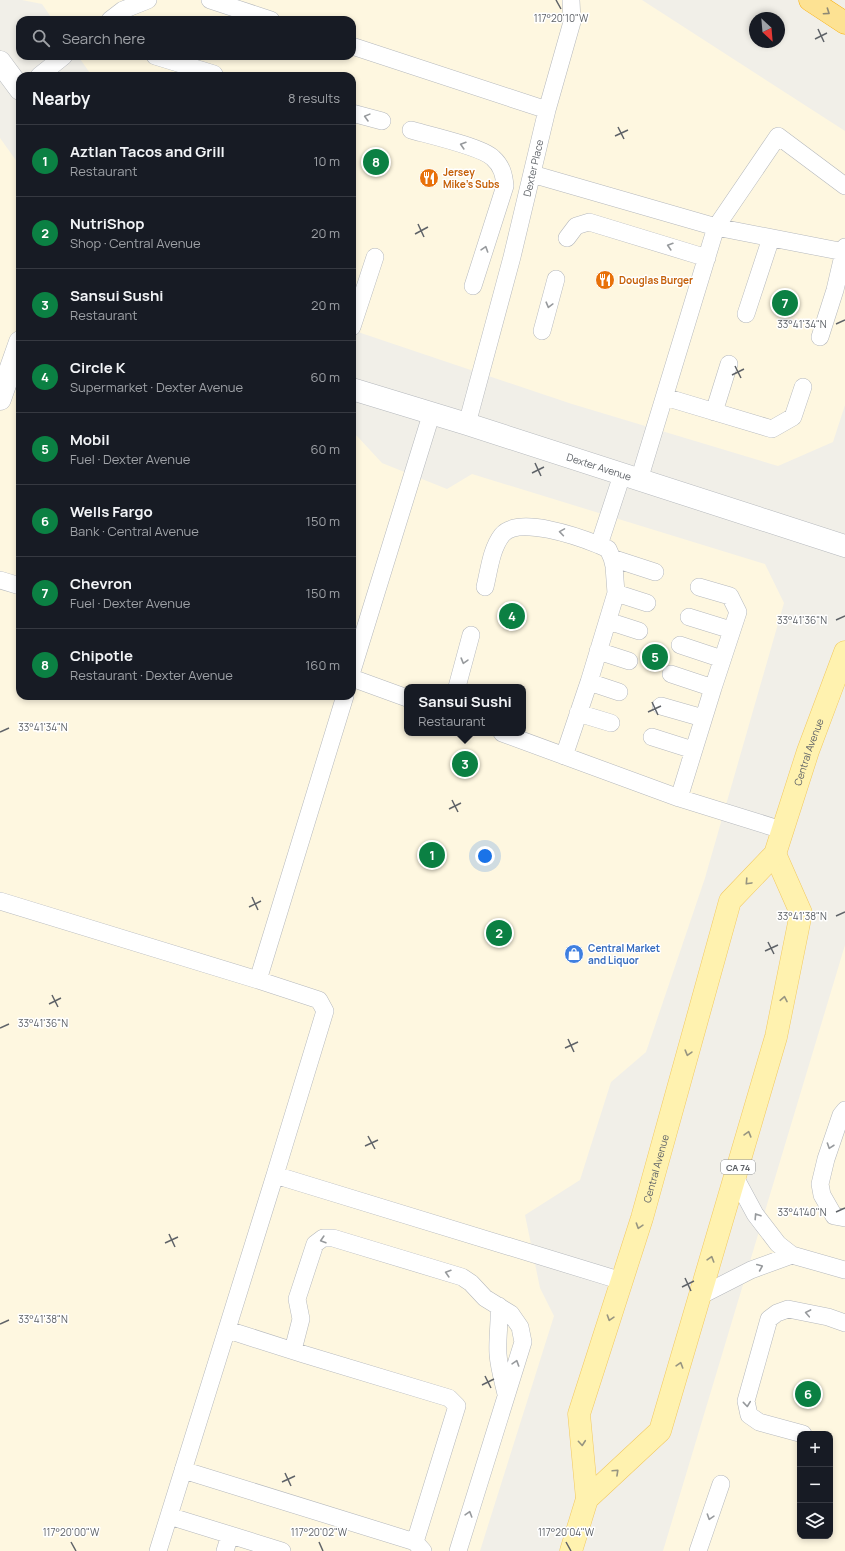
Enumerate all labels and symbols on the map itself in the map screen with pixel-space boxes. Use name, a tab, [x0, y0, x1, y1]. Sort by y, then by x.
one-way arrow	[823, 7, 830, 14]
text: 117°20'10"W	[534, 11, 589, 25]
north arrow	[749, 12, 785, 48]
one-way arrow	[364, 113, 371, 122]
street label: Dexter Place	[520, 138, 546, 198]
one-way arrow	[460, 141, 467, 150]
pin: 8	[363, 147, 389, 177]
place label: Jersey Mike's Subs	[443, 165, 500, 191]
restaurant icon: Jersey Mike's Subs	[418, 167, 440, 189]
one-way arrow	[667, 242, 674, 251]
one-way arrow	[480, 245, 488, 252]
restaurant icon: Douglas Burger	[594, 269, 616, 291]
place label: Douglas Burger	[619, 273, 693, 287]
pin: 7	[772, 288, 798, 318]
one-way arrow	[546, 302, 554, 308]
text: 33°41'34"N	[777, 317, 827, 331]
street label: Dexter Avenue	[565, 450, 633, 484]
one-way arrow	[559, 529, 565, 537]
pin: 4	[499, 601, 525, 631]
text: 33°41'36"N	[777, 613, 827, 627]
pin: 5	[642, 642, 668, 672]
one-way arrow	[460, 657, 469, 664]
street label: Central Avenue	[790, 716, 827, 788]
text: 33°41'34"N	[18, 720, 68, 734]
pin: 3	[452, 749, 478, 779]
pin: 1	[419, 840, 445, 870]
your location	[475, 846, 495, 866]
one-way arrow	[746, 877, 753, 885]
text: 33°41'38"N	[777, 909, 827, 923]
pin: 2	[486, 918, 512, 948]
place label: Central Market and Liquor	[588, 941, 660, 967]
shop icon: Central Market and Liquor	[563, 943, 585, 965]
one-way arrow	[779, 996, 787, 1002]
text: 33°41'36"N	[18, 1016, 68, 1030]
one-way arrow	[684, 1050, 693, 1057]
one-way arrow	[743, 1131, 752, 1138]
street label: Central Avenue	[640, 1133, 672, 1204]
one-way arrow	[827, 1143, 835, 1150]
road number: CA 74	[721, 1160, 755, 1174]
text: 33°41'40"N	[777, 1205, 827, 1219]
one-way arrow	[754, 1213, 762, 1220]
one-way arrow	[635, 1223, 644, 1230]
one-way arrow	[320, 1235, 327, 1244]
one-way arrow	[706, 1255, 715, 1262]
one-way arrow	[757, 1263, 764, 1271]
one-way arrow	[444, 1269, 451, 1278]
one-way arrow	[804, 1309, 811, 1317]
text: 33°41'38"N	[18, 1312, 68, 1326]
one-way arrow	[606, 1314, 615, 1321]
one-way arrow	[512, 1360, 520, 1367]
one-way arrow	[675, 1361, 684, 1368]
pin: 6	[795, 1379, 821, 1409]
one-way arrow	[743, 1401, 752, 1407]
one-way arrow	[577, 1440, 586, 1446]
one-way arrow	[611, 1470, 618, 1477]
one-way arrow	[464, 1510, 473, 1517]
one-way arrow	[706, 1514, 714, 1521]
text: 117°20'00"W	[43, 1525, 100, 1539]
text: 117°20'02"W	[291, 1525, 348, 1539]
text: 117°20'04"W	[538, 1525, 595, 1539]

